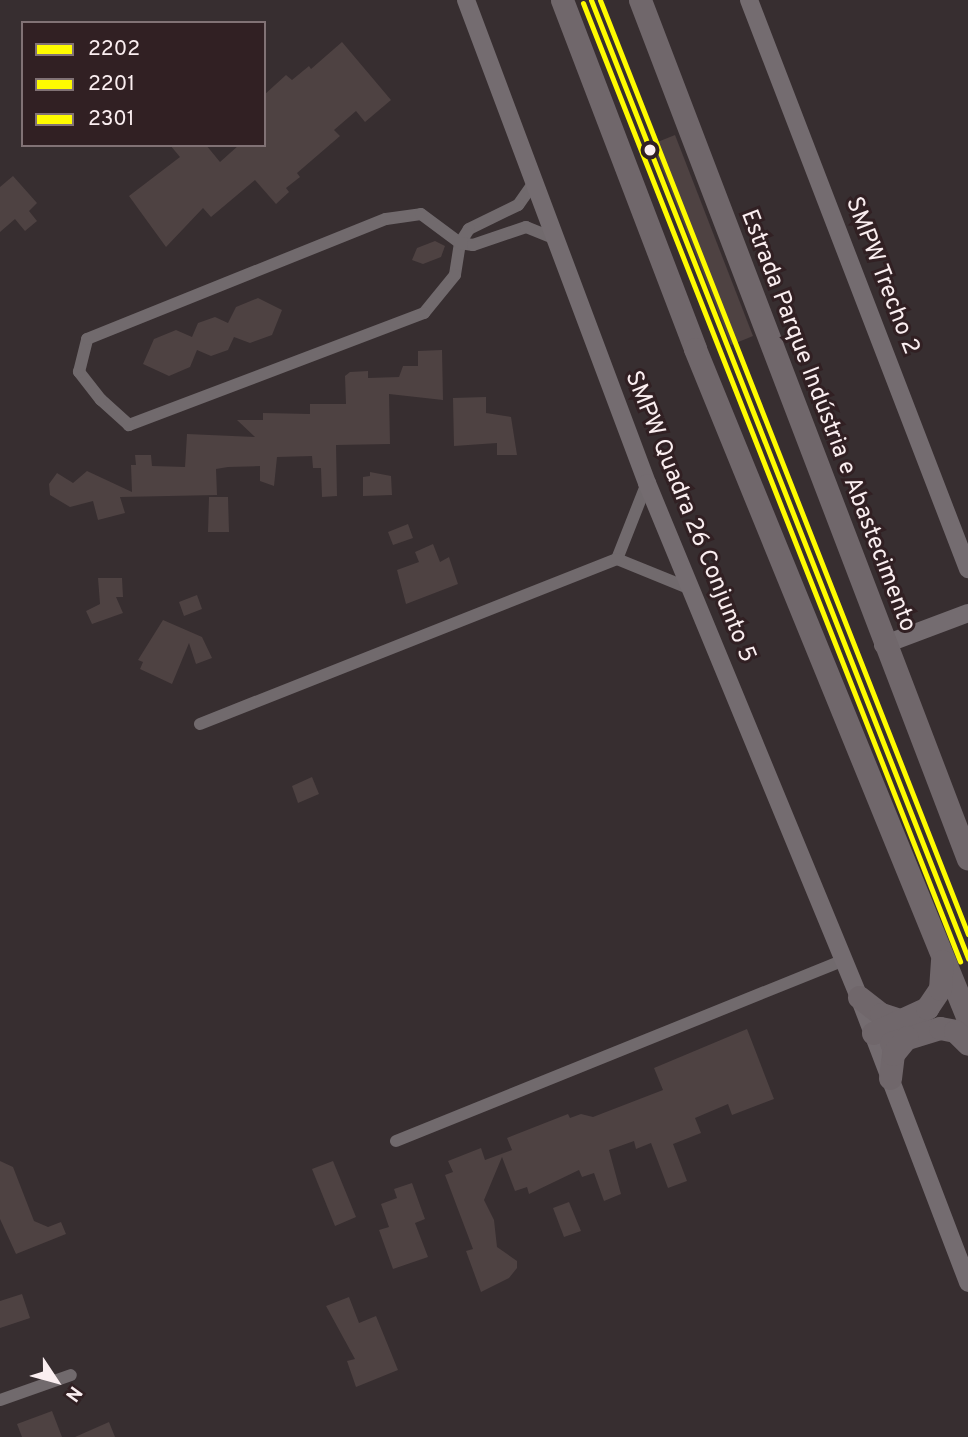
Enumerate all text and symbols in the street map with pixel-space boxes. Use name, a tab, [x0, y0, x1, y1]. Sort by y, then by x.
legend	[21, 21, 266, 147]
text: 2202	[88, 36, 140, 63]
text: 2201	[88, 71, 135, 98]
text: 2301	[88, 106, 135, 133]
unlabelled marker	[643, 143, 657, 157]
street label: SMPW Trecho 2	[838, 193, 924, 359]
street label: Estrada Parque Indústria e Abastecimento	[733, 206, 921, 636]
street label: SMPW Quadra 26 Conjunto 5	[617, 367, 761, 667]
north arrow	[21, 1346, 91, 1416]
text: N	[59, 1381, 87, 1406]

